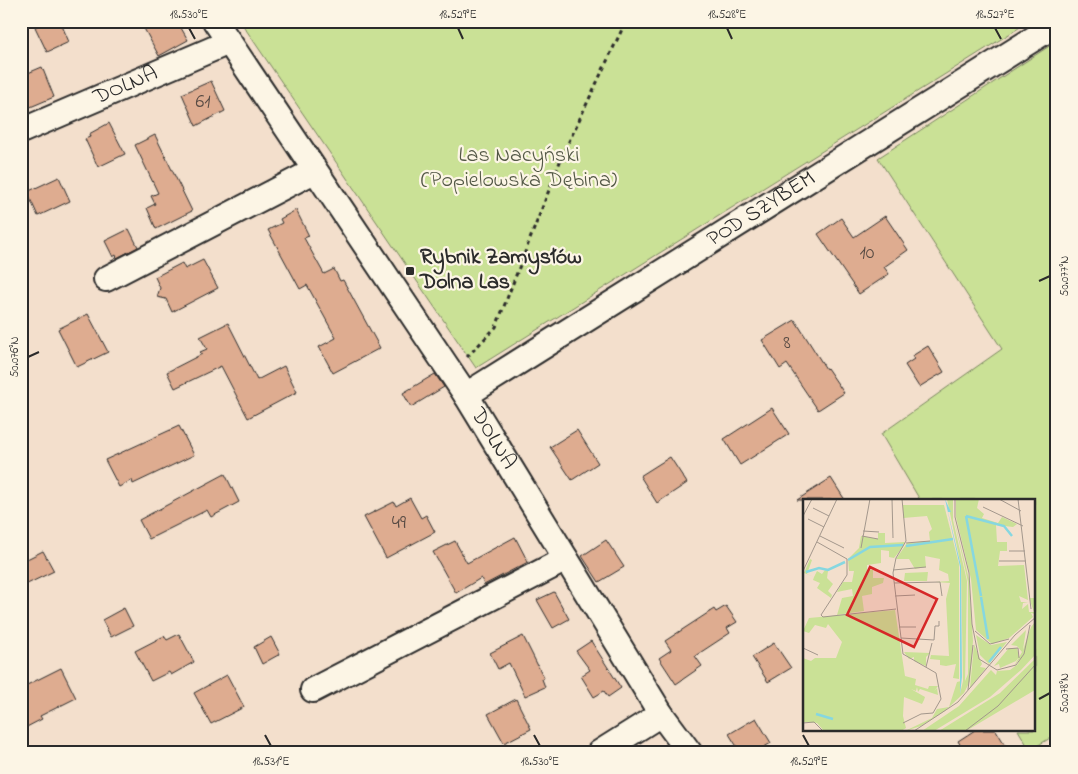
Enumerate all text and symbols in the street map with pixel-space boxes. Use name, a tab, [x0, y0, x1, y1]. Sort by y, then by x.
text: 18.530°E	[170, 6, 208, 24]
text: 18.529°E	[439, 6, 477, 24]
text: 18.528°E	[708, 6, 746, 24]
text: 18.527°E	[975, 6, 1015, 24]
street label: DOLNA	[88, 58, 163, 114]
house number: 61	[195, 88, 211, 117]
park label: Las Nacyński (Popielowska Dębina)	[421, 140, 617, 197]
street label: POD SZYBEM	[701, 163, 822, 256]
house number: 10	[860, 239, 875, 268]
place label: Rybnik Zamysłów Dolna Las	[419, 242, 582, 299]
text: 50.077°N	[1056, 256, 1074, 296]
marker: Rybnik Zamysłów Dolna Las	[404, 265, 416, 277]
house number: 8	[783, 329, 791, 358]
text: 50.076°N	[6, 336, 24, 378]
street label: DOLNA	[461, 401, 524, 476]
inset map	[803, 499, 1036, 732]
house number: 49	[392, 509, 406, 538]
text: 50.078°N	[1056, 673, 1074, 713]
text: 18.531°E	[253, 753, 289, 771]
text: 18.530°E	[521, 753, 559, 771]
text: 18.529°E	[790, 753, 828, 771]

